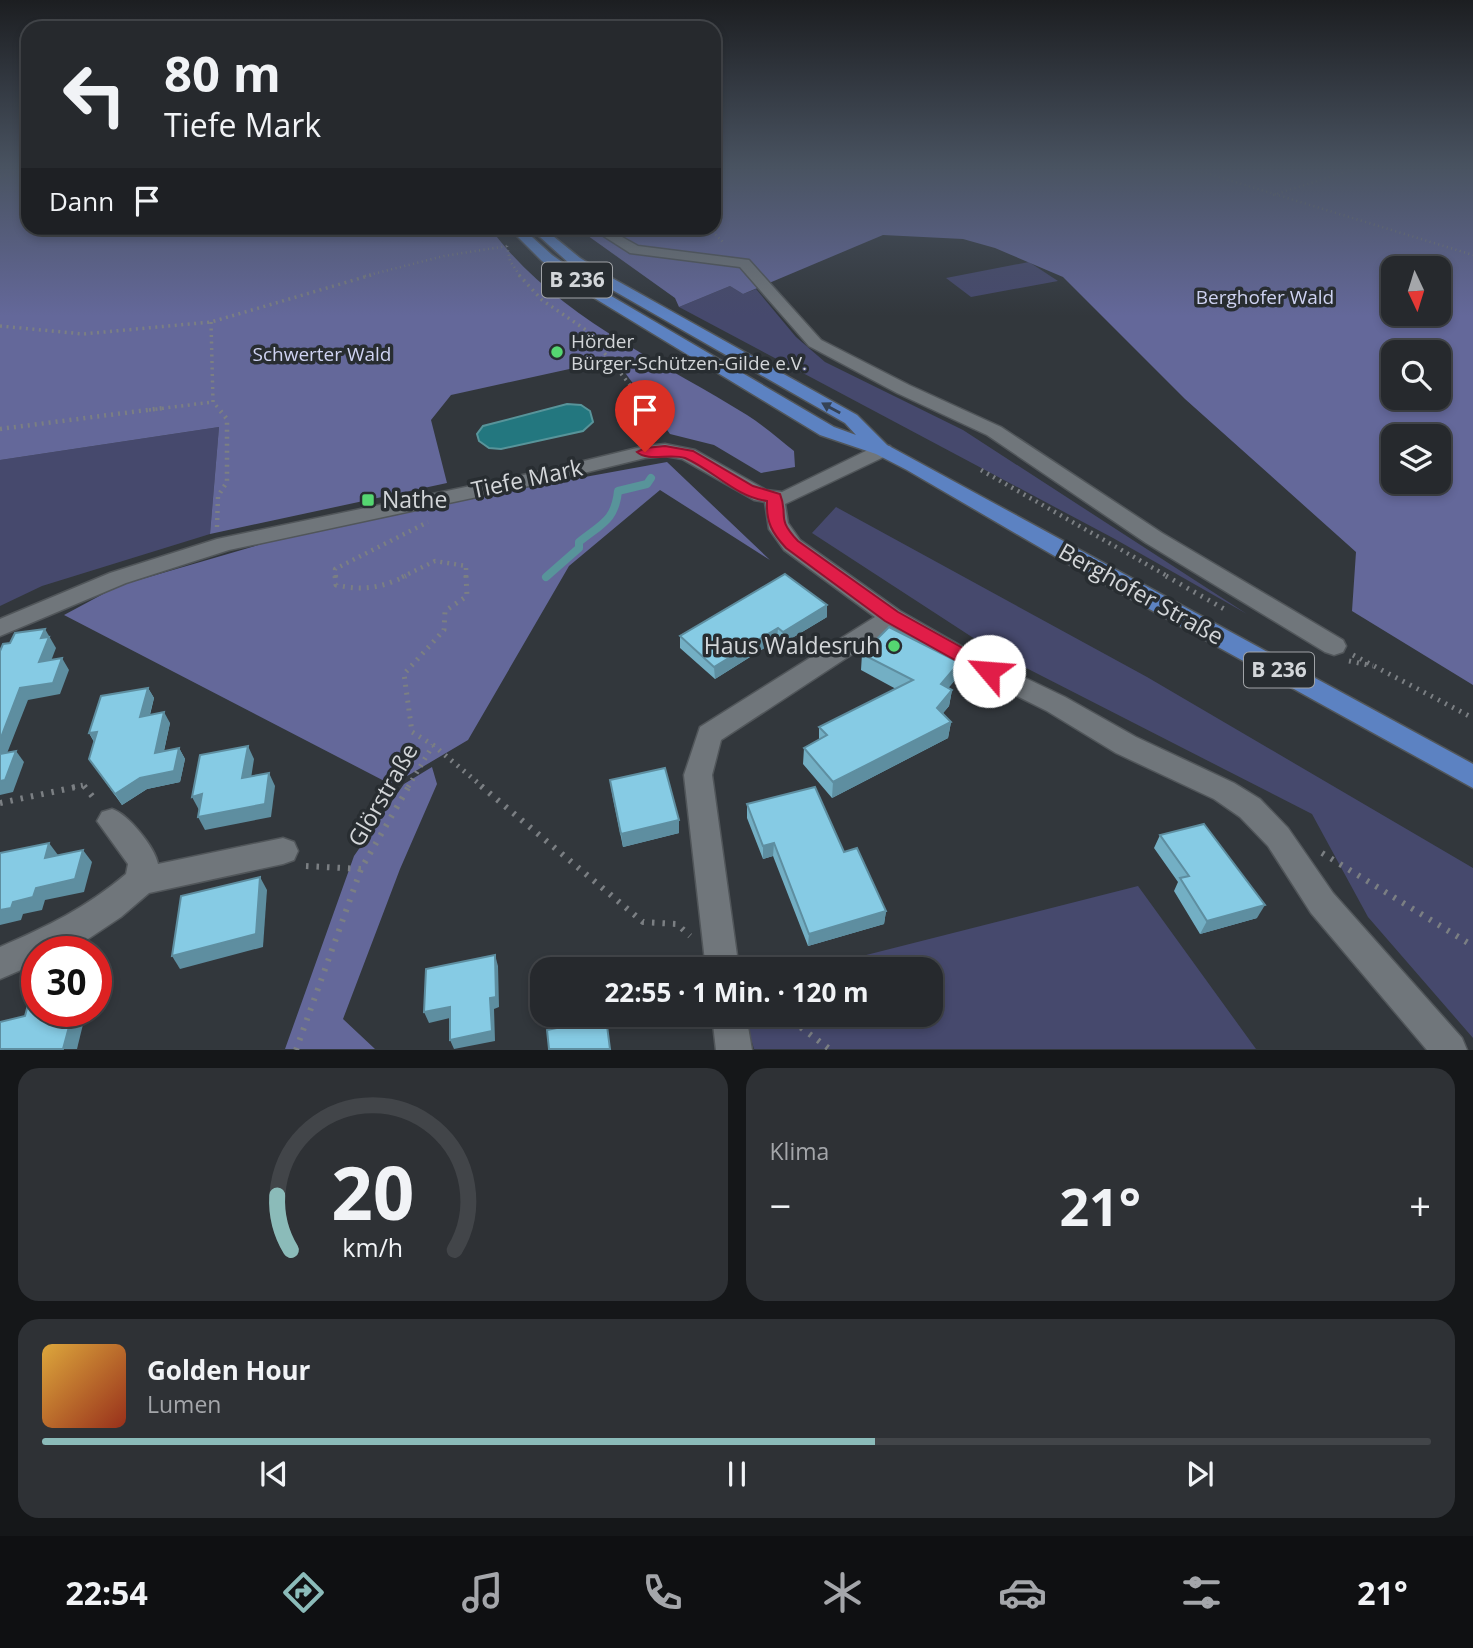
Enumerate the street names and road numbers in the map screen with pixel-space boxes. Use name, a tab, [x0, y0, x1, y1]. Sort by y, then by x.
road number: B 236	[542, 262, 612, 298]
street label: Tiefe Mark	[468, 451, 585, 505]
street label: Berghofer Straße	[1053, 535, 1230, 652]
road number: B 236	[1244, 652, 1314, 688]
street label: Glörstraße	[340, 737, 425, 852]

